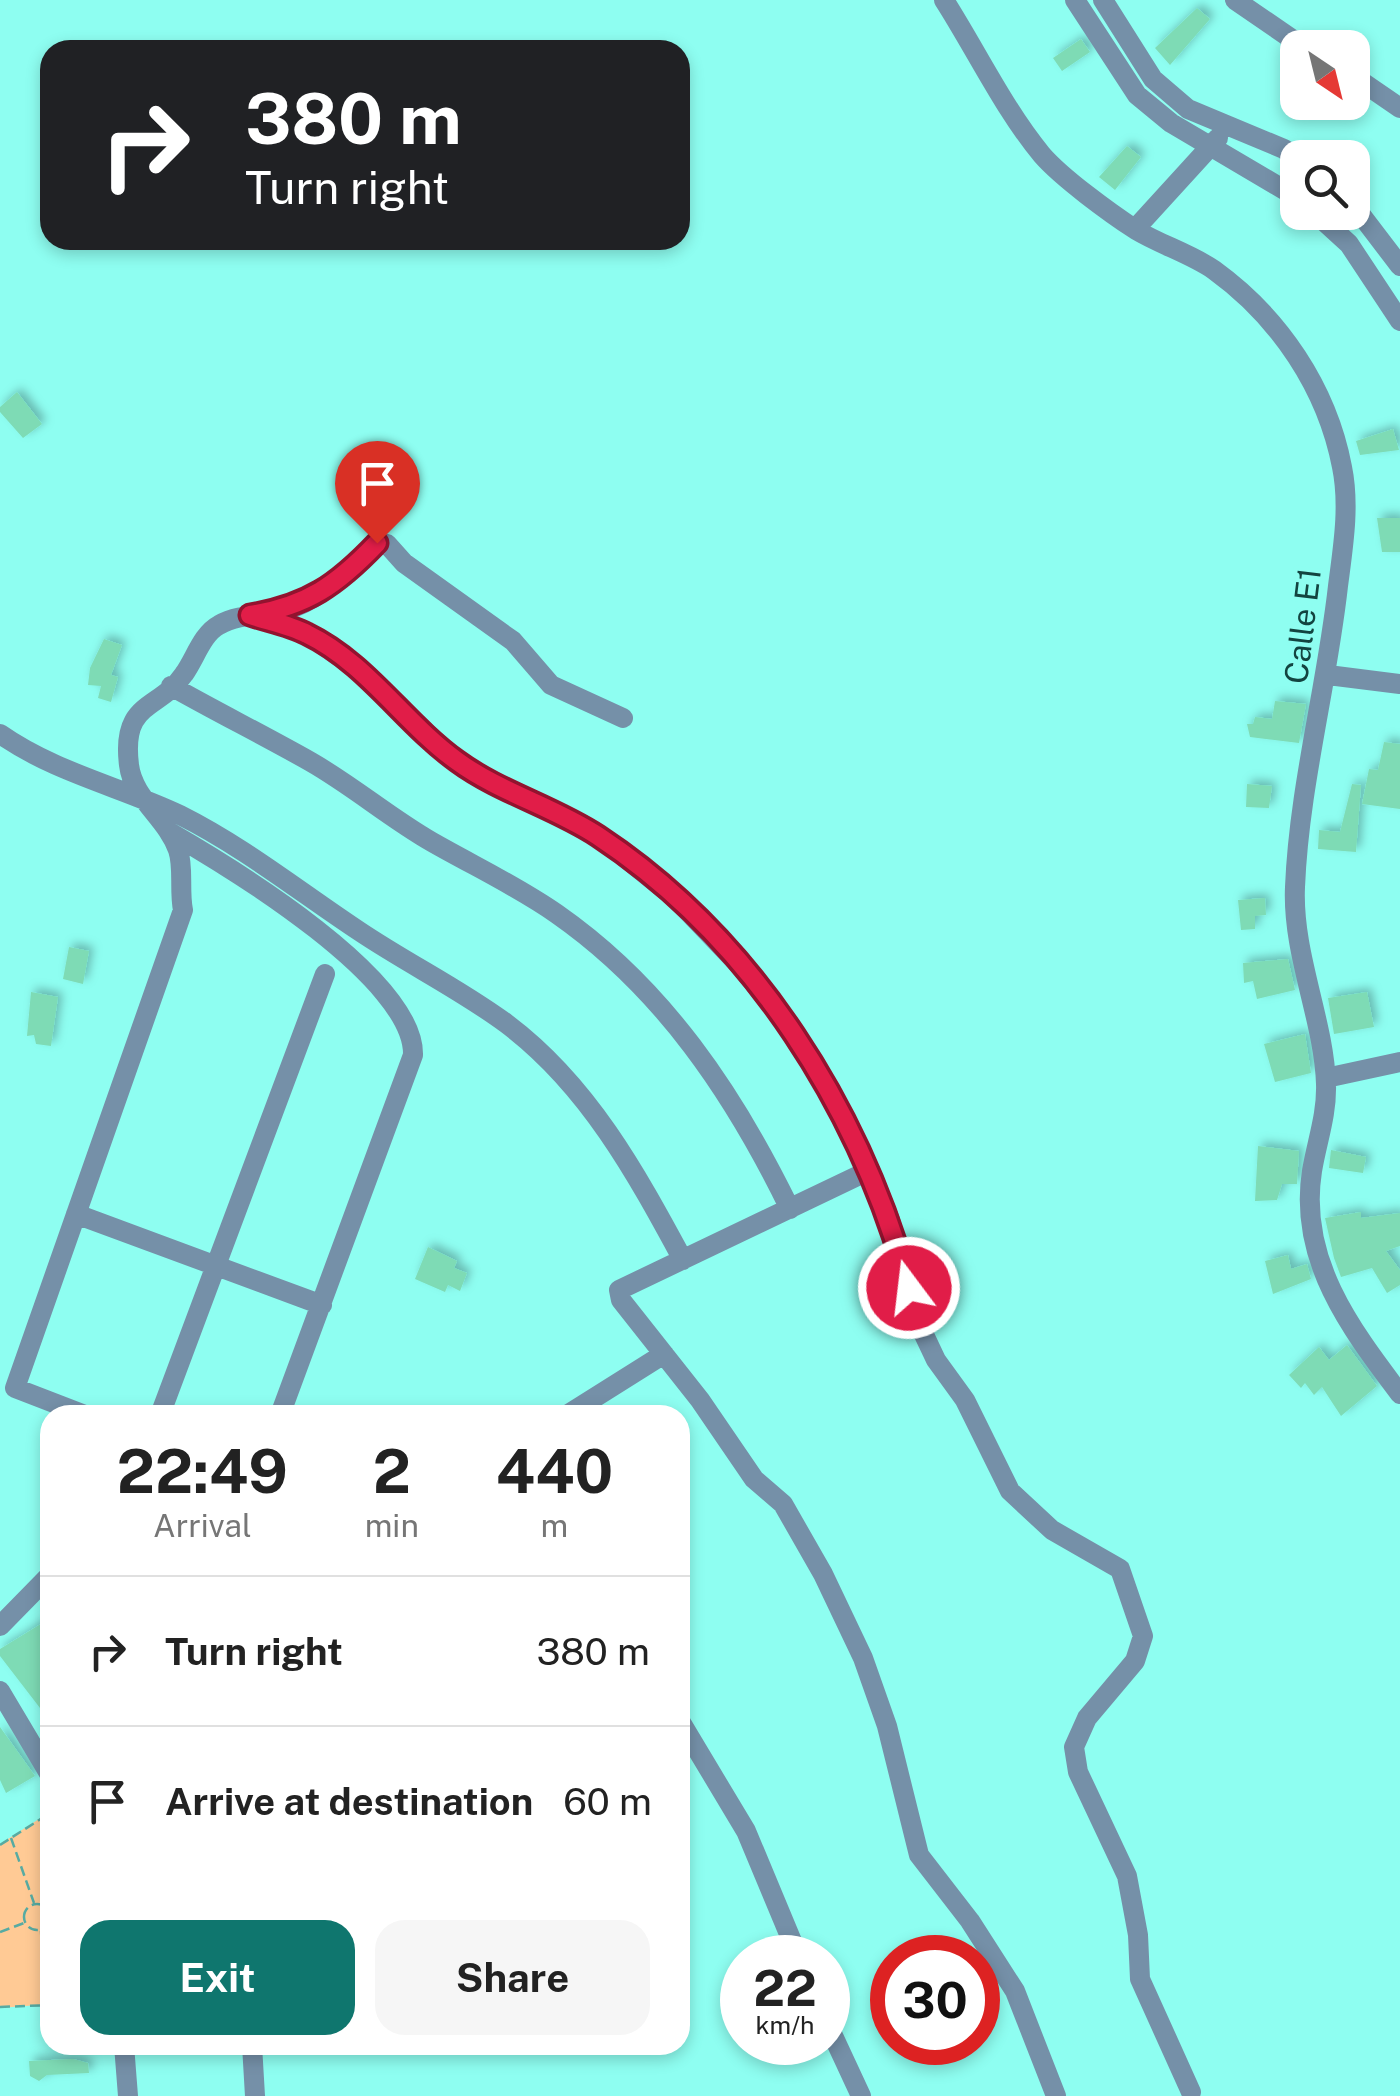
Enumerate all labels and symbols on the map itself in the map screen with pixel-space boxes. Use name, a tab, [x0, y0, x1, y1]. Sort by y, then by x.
north arrow	[1280, 30, 1370, 120]
pin	[335, 441, 420, 544]
street label: Calle E1	[1277, 566, 1328, 686]
position arrow	[857, 1236, 961, 1340]
speed limit sign: 30	[870, 1935, 1000, 2065]

